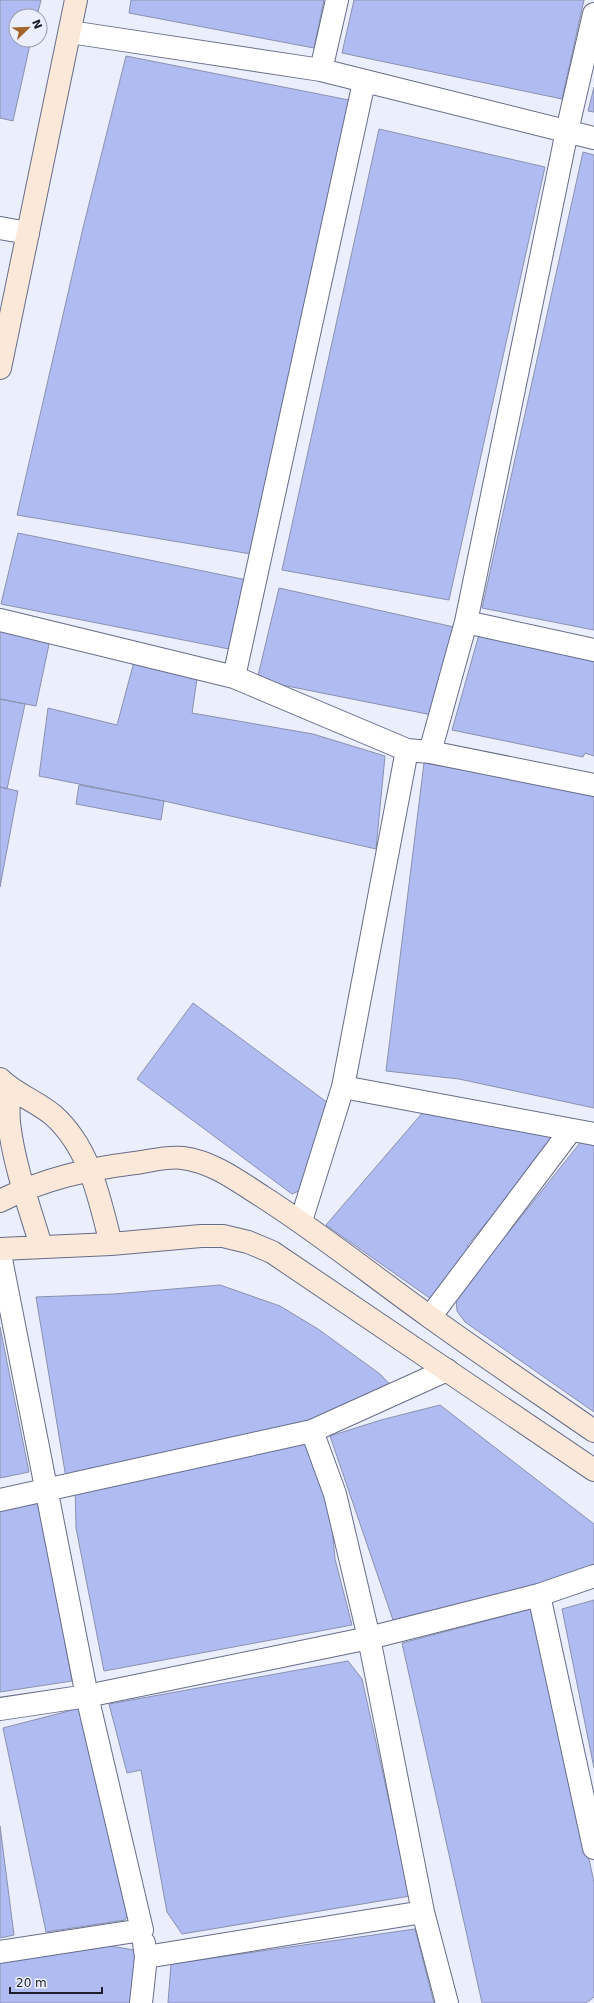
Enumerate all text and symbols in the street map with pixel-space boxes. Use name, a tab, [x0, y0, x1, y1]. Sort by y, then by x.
north arrow	[8, 8, 48, 48]
text: N	[29, 18, 45, 31]
scale bar	[10, 1969, 102, 1995]
text: 20 m	[16, 1976, 47, 1990]

